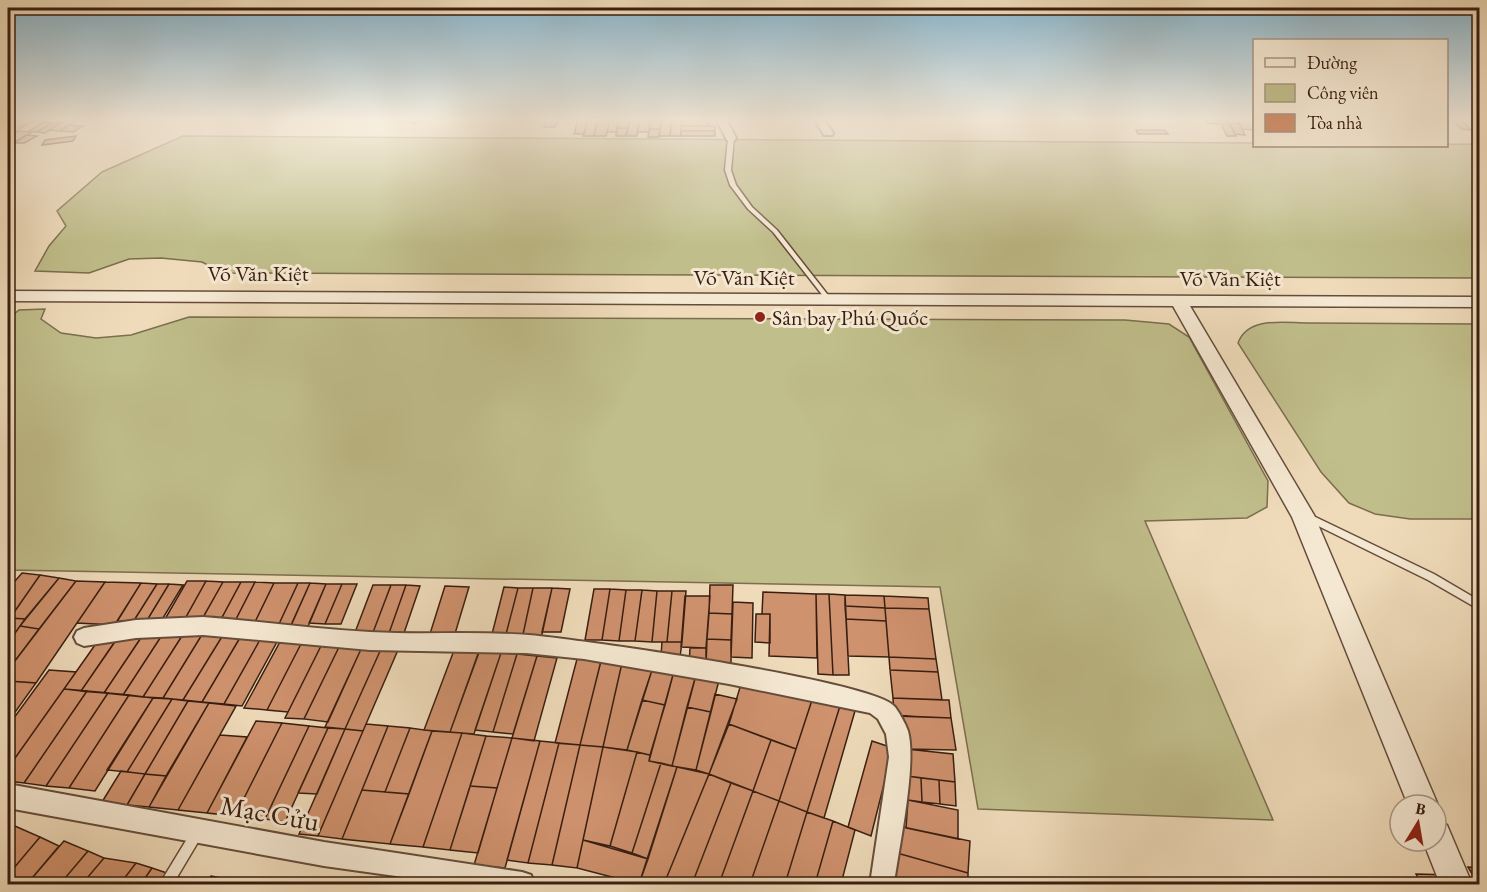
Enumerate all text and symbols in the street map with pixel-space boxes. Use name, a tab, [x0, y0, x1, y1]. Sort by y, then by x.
legend	[1253, 39, 1448, 147]
text: Đường	[1307, 51, 1357, 74]
text: Công viên	[1307, 81, 1379, 104]
text: Tòa nhà	[1307, 111, 1363, 134]
street label: Võ Văn Kiệt	[207, 259, 309, 288]
street label: Võ Văn Kiệt	[693, 263, 795, 292]
street label: Võ Văn Kiệt	[1179, 264, 1281, 293]
place label: Sân bay Phú Quốc	[772, 303, 928, 332]
marker: Sân bay Phú Quốc	[753, 310, 767, 324]
street label: Mạc Cửu	[218, 787, 322, 839]
north arrow	[1388, 793, 1448, 853]
text: B	[1414, 798, 1428, 820]

